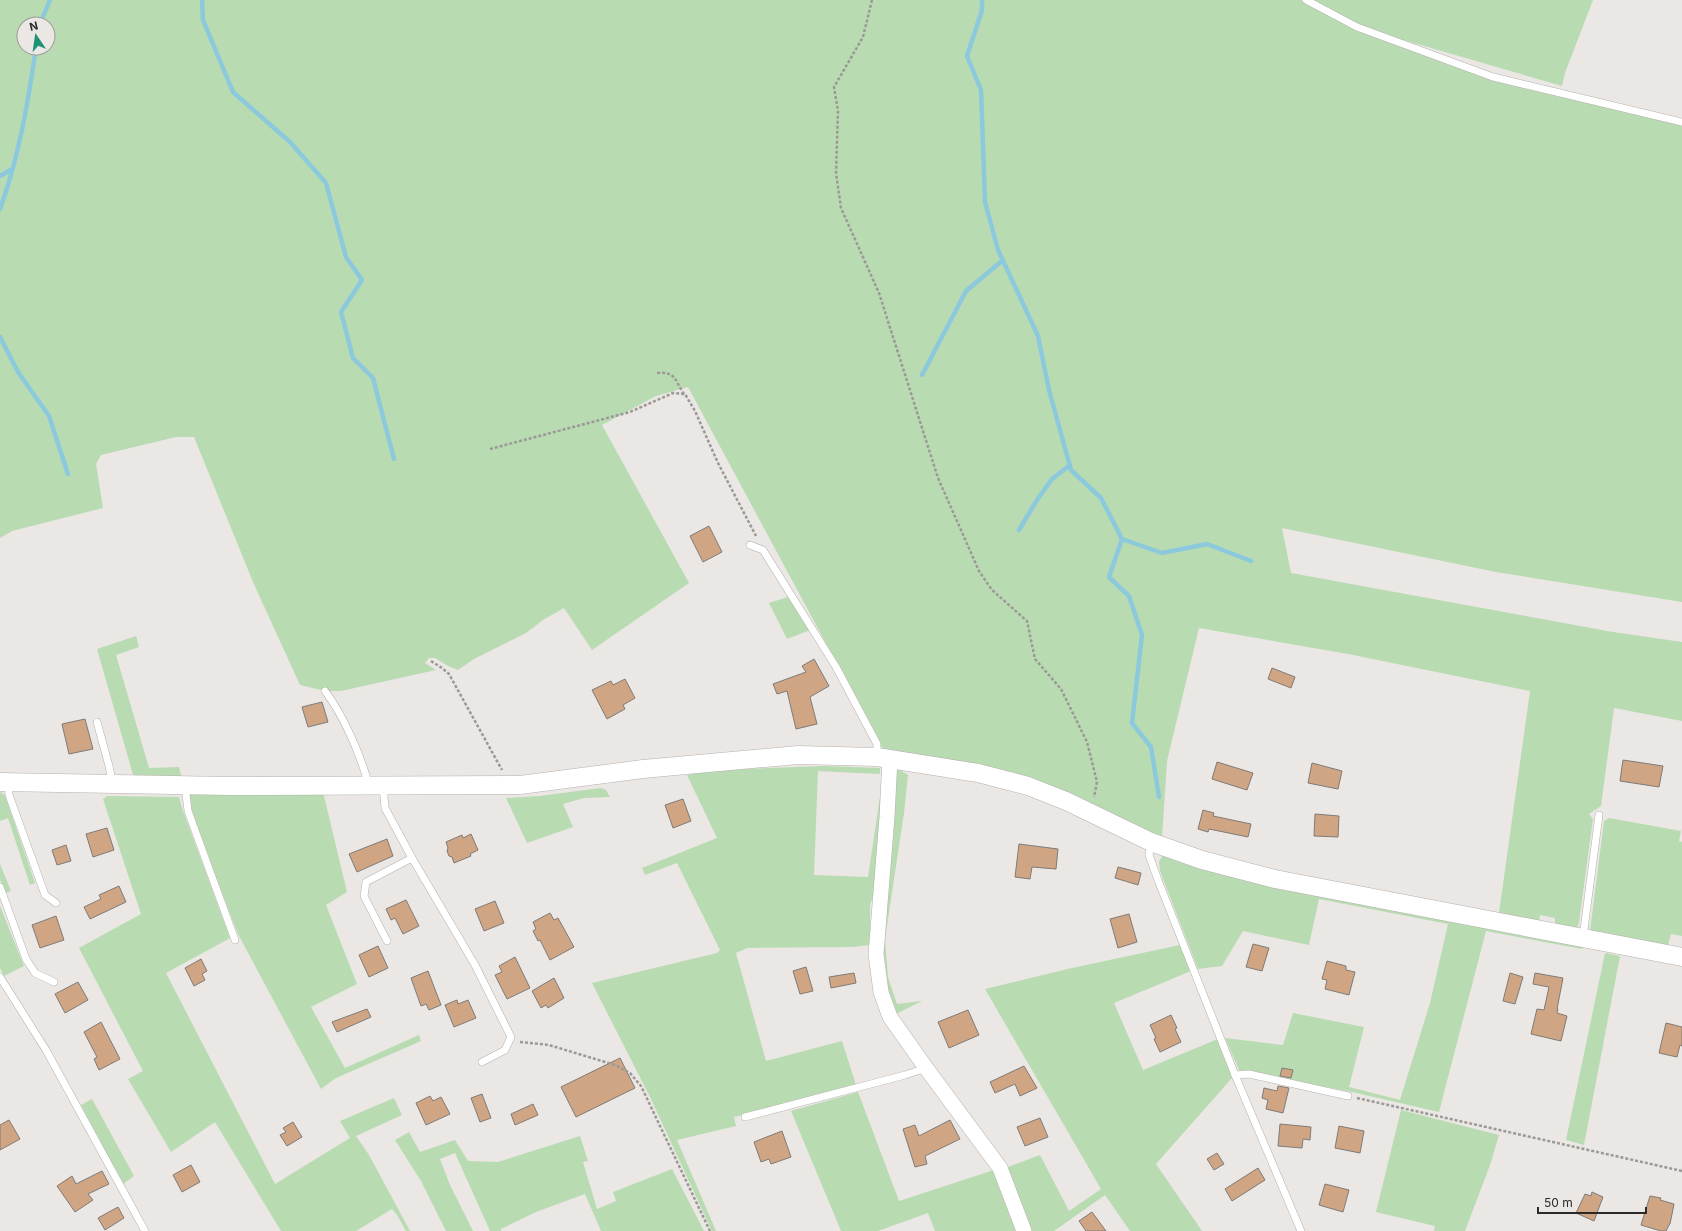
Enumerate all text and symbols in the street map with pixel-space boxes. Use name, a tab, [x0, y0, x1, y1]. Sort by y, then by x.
north arrow	[16, 16, 56, 56]
text: N	[28, 18, 39, 34]
scale bar	[1538, 1189, 1646, 1215]
text: 50 m	[1544, 1195, 1573, 1210]

